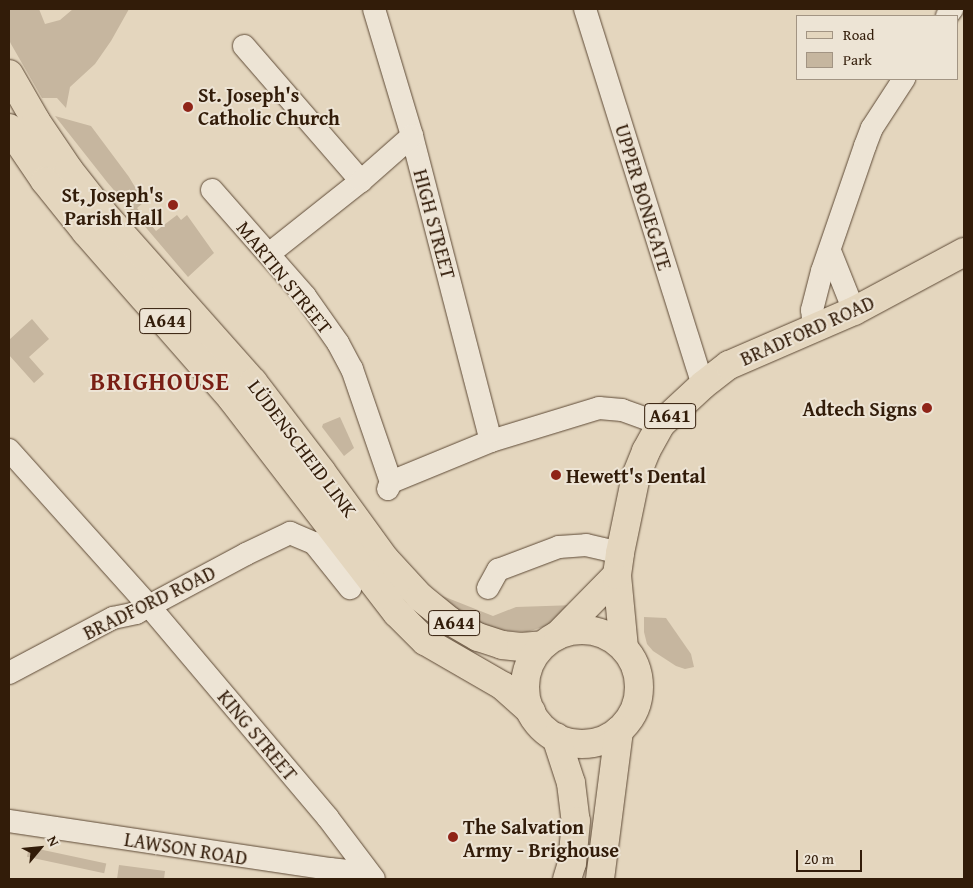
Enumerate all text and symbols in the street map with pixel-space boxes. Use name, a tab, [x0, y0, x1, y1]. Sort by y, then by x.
legend	[796, 15, 958, 80]
text: Road	[843, 24, 874, 45]
text: Park	[843, 49, 872, 70]
place label: St. Joseph's Catholic Church	[198, 83, 340, 130]
marker: St. Joseph's Catholic Church	[182, 101, 194, 113]
street label: UPPER BONEGATE	[610, 121, 678, 273]
street label: HIGH STREET	[409, 166, 461, 282]
place label: St, Joseph's Parish Hall	[62, 182, 163, 229]
marker: St, Joseph's Parish Hall	[167, 199, 179, 211]
street label: MARTIN STREET	[232, 216, 338, 338]
street label: BRADFORD ROAD	[736, 290, 878, 370]
road number: A644	[139, 304, 191, 338]
district label: BRIGHOUSE	[89, 366, 231, 396]
street label: LÜDENSCHEID LINK	[244, 375, 362, 521]
place label: Adtech Signs	[803, 396, 917, 420]
road number: A641	[644, 400, 696, 432]
marker: Adtech Signs	[921, 402, 933, 414]
place label: Hewett's Dental	[566, 463, 706, 487]
marker: Hewett's Dental	[550, 469, 562, 481]
street label: BRADFORD ROAD	[79, 560, 219, 644]
road number: A644	[428, 606, 480, 640]
street label: KING STREET	[213, 685, 303, 785]
place label: The Salvation Army - Brighouse	[463, 814, 619, 861]
north arrow	[15, 823, 65, 873]
street label: LAWSON ROAD	[123, 826, 249, 870]
marker: The Salvation Army - Brighouse	[447, 831, 459, 843]
text: N	[42, 832, 64, 850]
scale bar	[798, 840, 864, 872]
text: 20 m	[804, 848, 834, 869]

